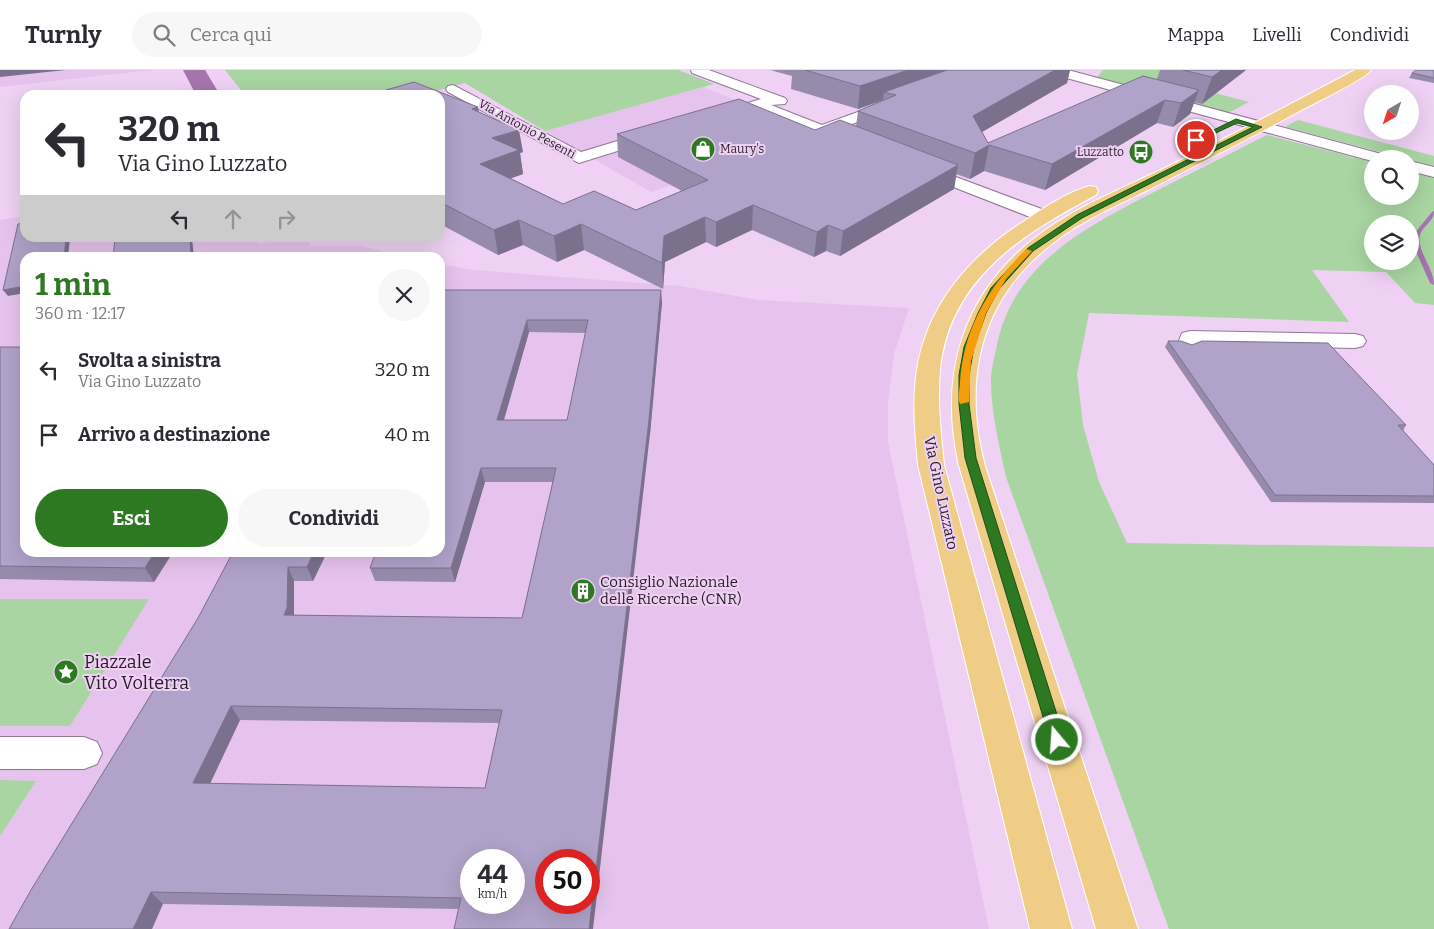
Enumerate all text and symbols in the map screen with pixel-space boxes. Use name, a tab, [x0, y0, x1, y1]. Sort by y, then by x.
search box	[132, 12, 482, 57]
text: Turnly	[25, 21, 102, 49]
icon: search	[150, 21, 178, 49]
text: Cerca qui	[190, 23, 272, 46]
text: Mappa	[1167, 24, 1224, 46]
text: Livelli	[1252, 24, 1302, 46]
text: Condividi	[1330, 24, 1409, 46]
north arrow	[1364, 85, 1419, 140]
map controls	[1364, 85, 1419, 270]
street label: Via Antonio Pesenti	[476, 96, 578, 162]
text: 320 m	[118, 108, 220, 150]
icon: left	[35, 110, 100, 175]
pin	[1175, 119, 1217, 161]
icon: arrive	[1182, 126, 1210, 154]
shop icon: Maury's	[690, 136, 716, 162]
bus stop icon: Luzzatto	[1128, 139, 1154, 165]
place label: Maury's	[720, 142, 765, 156]
place label: Luzzatto	[1077, 145, 1124, 159]
text: Via Gino Luzzato	[118, 150, 287, 177]
button: search	[1364, 150, 1419, 205]
icon: left	[166, 205, 194, 233]
icon: ahead	[219, 205, 247, 233]
icon: right	[272, 205, 300, 233]
button: layers	[1364, 215, 1419, 270]
text: 1 min	[35, 267, 111, 303]
button: close	[378, 269, 430, 321]
text: 360 m · 12:17	[35, 304, 125, 323]
text: Svolta a sinistra	[78, 349, 221, 372]
icon: left	[35, 356, 63, 384]
text: 320 m	[375, 358, 430, 381]
text: Via Gino Luzzato	[78, 372, 201, 391]
icon: arrive	[35, 421, 63, 449]
text: Arrivo a destinazione	[78, 423, 270, 446]
text: 40 m	[385, 423, 430, 446]
street label: Via Gino Luzzato	[920, 435, 962, 551]
button: Esci	[35, 489, 228, 547]
button: Condividi	[238, 489, 430, 547]
place label: Consiglio Nazionale delle Ricerche (CNR)	[600, 573, 742, 608]
building icon: Consiglio Nazionale delle Ricerche (CNR)	[570, 578, 596, 604]
place label: Piazzale Vito Volterra	[84, 651, 189, 694]
place icon: Piazzale Vito Volterra	[53, 659, 79, 685]
position arrow	[1030, 713, 1082, 765]
speed limit sign: 50	[535, 849, 600, 914]
text: 44	[477, 860, 508, 890]
text: km/h	[478, 887, 507, 901]

